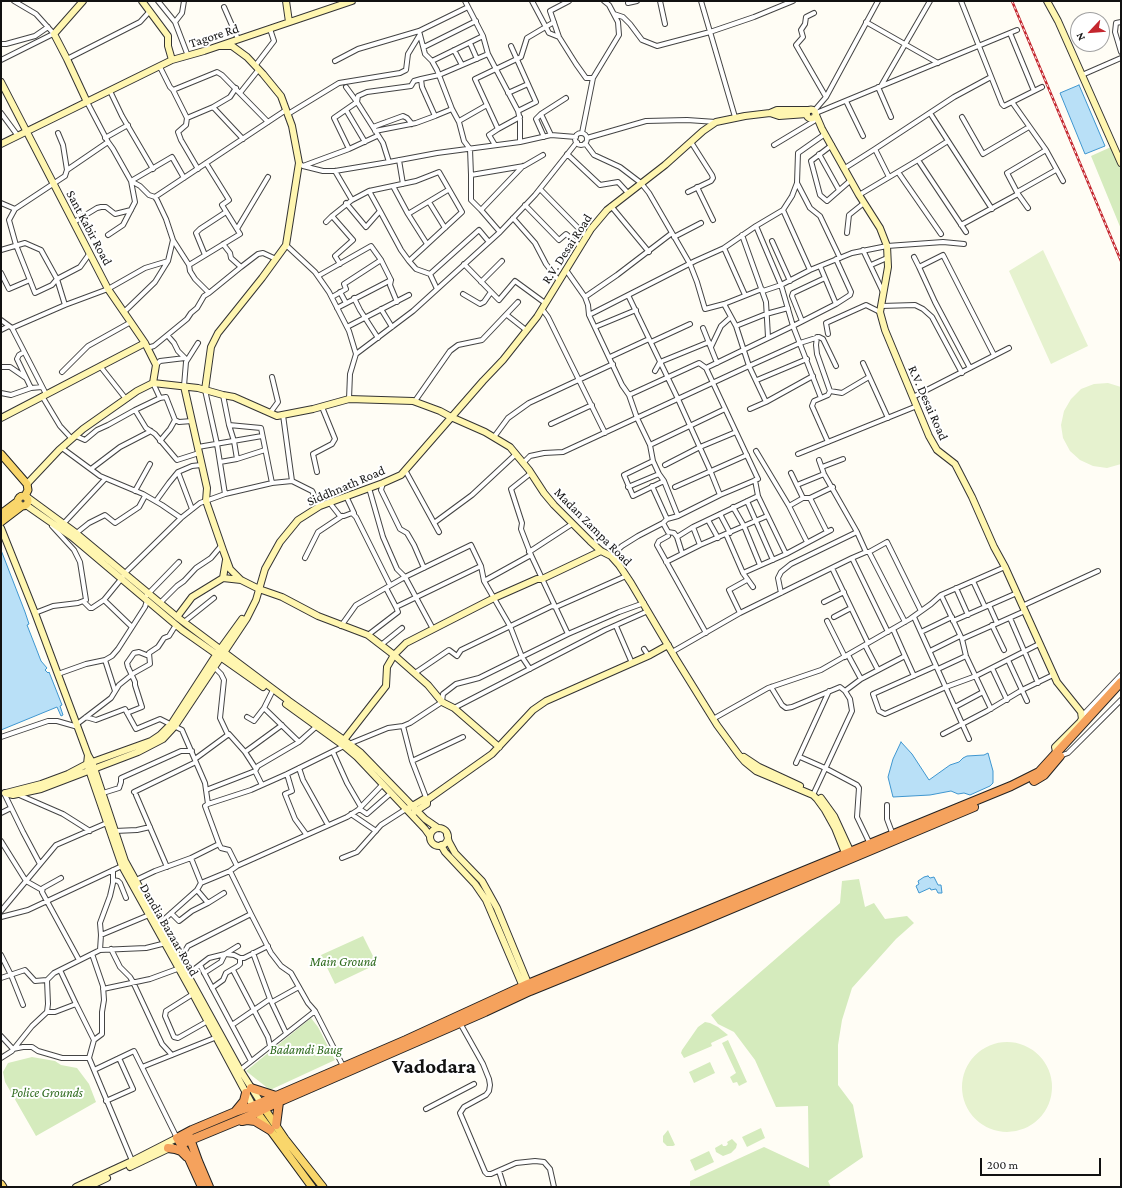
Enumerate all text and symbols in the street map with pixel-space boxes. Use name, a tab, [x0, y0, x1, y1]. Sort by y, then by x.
north arrow	[1070, 12, 1110, 52]
street label: Tagore Rd	[187, 21, 241, 51]
text: N	[1073, 31, 1087, 43]
street label: Sant Kabir Road	[63, 188, 115, 268]
street label: R.V. Desai Road	[539, 211, 595, 287]
street label: R.V. Desai Road	[905, 363, 951, 443]
street label: Siddhnath Road	[305, 463, 387, 509]
street label: Madan Zampa Road	[551, 485, 635, 569]
street label: Dandia Bazaar Road	[136, 881, 202, 979]
park label: Main Ground	[310, 954, 376, 970]
park label: Badamdi Baug	[270, 1042, 342, 1058]
district label: Vadodara	[392, 1054, 476, 1080]
park label: Police Grounds	[11, 1085, 83, 1101]
scale bar	[982, 1150, 1103, 1176]
text: 200 m	[987, 1158, 1018, 1172]

